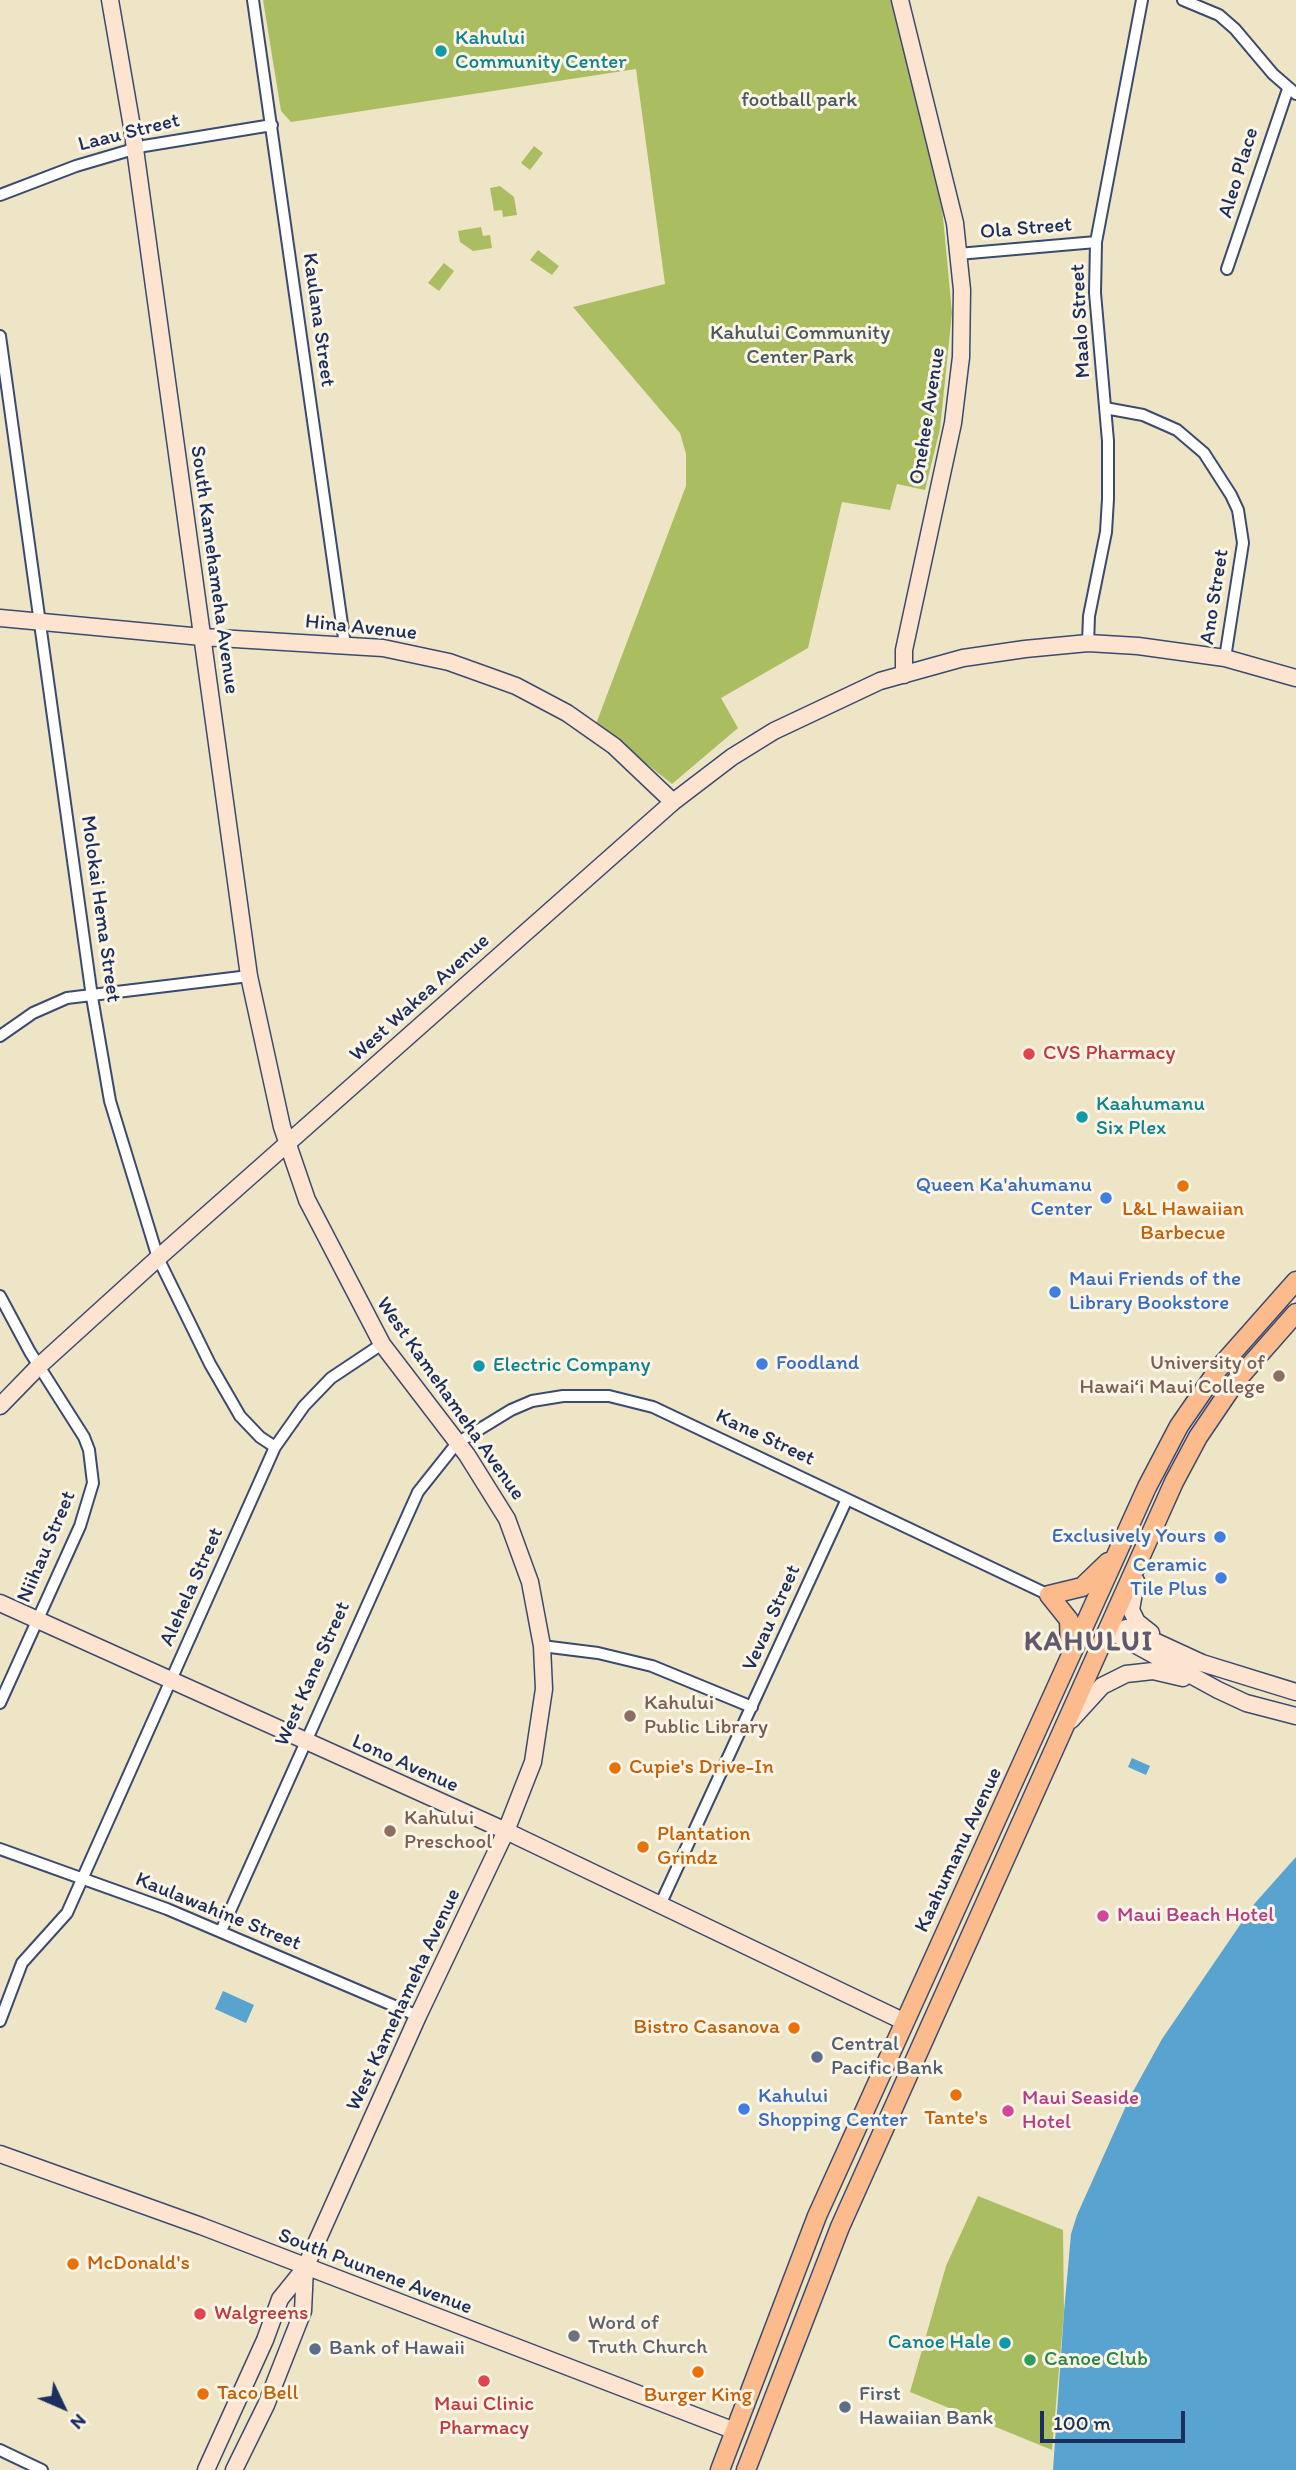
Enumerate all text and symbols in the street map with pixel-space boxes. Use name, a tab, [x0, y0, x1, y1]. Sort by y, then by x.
place label: Kahului Community Center	[455, 26, 627, 76]
marker: Kahului Community Center	[433, 43, 449, 59]
park label: football park	[741, 88, 857, 114]
street label: Laau Street	[76, 108, 182, 158]
street label: Aleo Place	[1213, 125, 1265, 221]
street label: Ola Street	[979, 212, 1073, 246]
street label: Kaulana Street	[296, 251, 340, 389]
street label: Maalo Street	[1065, 263, 1097, 379]
park label: Kahului Community Center Park	[710, 321, 890, 371]
street label: Onehee Avenue	[905, 346, 951, 486]
street label: South Kamehameha Avenue	[184, 444, 244, 696]
street label: Ano Street	[1195, 548, 1235, 646]
street label: Hina Avenue	[304, 610, 418, 646]
street label: Molokai Hema Street	[74, 814, 126, 1004]
street label: West Wakea Avenue	[345, 929, 495, 1067]
place label: CVS Pharmacy	[1043, 1041, 1175, 1067]
marker: CVS Pharmacy	[1021, 1046, 1037, 1062]
place label: Kaahumanu Six Plex	[1096, 1092, 1205, 1142]
marker: Kaahumanu Six Plex	[1074, 1109, 1090, 1125]
place label: Queen Ka'ahumanu Center	[916, 1173, 1092, 1223]
marker: L&L Hawaiian Barbecue	[1175, 1178, 1191, 1194]
marker: Queen Ka'ahumanu Center	[1098, 1190, 1114, 1206]
place label: L&L Hawaiian Barbecue	[1122, 1197, 1244, 1247]
place label: Maui Friends of the Library Bookstore	[1069, 1267, 1241, 1317]
marker: Maui Friends of the Library Bookstore	[1047, 1284, 1063, 1300]
street label: West Kamehameha Avenue	[370, 1292, 530, 1506]
place label: Foodland	[776, 1351, 859, 1377]
place label: University of Hawai‘i Maui College	[1079, 1351, 1265, 1401]
place label: Electric Company	[493, 1353, 650, 1379]
marker: Foodland	[754, 1356, 770, 1372]
marker: Electric Company	[471, 1358, 487, 1374]
marker: University of Hawai‘i Maui College	[1271, 1368, 1287, 1384]
street label: Kane Street	[711, 1404, 819, 1472]
street label: Niihau Street	[12, 1487, 82, 1607]
street label: Alehela Street	[155, 1524, 229, 1650]
place label: Exclusively Yours	[1052, 1524, 1206, 1550]
marker: Exclusively Yours	[1212, 1529, 1228, 1545]
place label: Ceramic Tile Plus	[1130, 1553, 1207, 1603]
street label: Vevau Street	[737, 1561, 807, 1675]
marker: Ceramic Tile Plus	[1213, 1570, 1229, 1586]
street label: West Kane Street	[270, 1598, 356, 1750]
district label: KAHULUI	[1024, 1626, 1154, 1660]
place label: Kahului Public Library	[644, 1691, 768, 1741]
marker: Kahului Public Library	[622, 1708, 638, 1724]
street label: Lono Avenue	[348, 1729, 462, 1799]
place label: Cupie's Drive-In	[629, 1755, 774, 1781]
marker: Cupie's Drive-In	[607, 1760, 623, 1776]
street label: Kaahumanu Avenue	[910, 1763, 1008, 1937]
place label: Kahului Preschool	[404, 1806, 492, 1856]
place label: Plantation Grindz	[657, 1822, 750, 1872]
marker: Kahului Preschool	[382, 1823, 398, 1839]
marker: Plantation Grindz	[635, 1839, 651, 1855]
street label: Kaulawahine Street	[131, 1867, 305, 1957]
street label: West Kamehameha Avenue	[341, 1885, 467, 2115]
place label: Maui Beach Hotel	[1117, 1903, 1274, 1929]
marker: Maui Beach Hotel	[1095, 1908, 1111, 1924]
place label: Bistro Casanova	[633, 2015, 780, 2041]
marker: Bistro Casanova	[786, 2020, 802, 2036]
place label: Central Pacific Bank	[831, 2032, 943, 2082]
marker: Central Pacific Bank	[809, 2049, 825, 2065]
place label: Kahului Shopping Center	[758, 2084, 907, 2134]
place label: Maui Seaside Hotel	[1022, 2086, 1139, 2136]
marker: Tante's	[948, 2087, 964, 2103]
marker: Kahului Shopping Center	[736, 2101, 752, 2117]
marker: Maui Seaside Hotel	[1000, 2103, 1016, 2119]
place label: Tante's	[924, 2106, 988, 2132]
street label: South Puunene Avenue	[274, 2223, 476, 2321]
place label: McDonald's	[87, 2251, 190, 2277]
marker: McDonald's	[65, 2256, 81, 2272]
place label: Walgreens	[214, 2301, 308, 2327]
marker: Walgreens	[192, 2306, 208, 2322]
place label: Word of Truth Church	[588, 2311, 707, 2361]
marker: Word of Truth Church	[566, 2328, 582, 2344]
place label: Canoe Hale	[888, 2330, 991, 2356]
marker: Canoe Hale	[997, 2335, 1013, 2351]
place label: Bank of Hawaii	[329, 2336, 465, 2362]
marker: Bank of Hawaii	[307, 2341, 323, 2357]
place label: Canoe Club	[1044, 2347, 1148, 2373]
marker: Canoe Club	[1022, 2352, 1038, 2368]
marker: Burger King	[690, 2364, 706, 2380]
north arrow	[28, 2372, 98, 2442]
marker: Maui Clinic Pharmacy	[476, 2373, 492, 2389]
place label: Taco Bell	[217, 2381, 298, 2407]
place label: First Hawaiian Bank	[859, 2382, 993, 2432]
place label: Burger King	[644, 2383, 752, 2409]
marker: Taco Bell	[195, 2386, 211, 2402]
place label: Maui Clinic Pharmacy	[434, 2392, 534, 2442]
scale bar	[1044, 2396, 1189, 2440]
marker: First Hawaiian Bank	[837, 2399, 853, 2415]
text: N	[66, 2409, 91, 2435]
text: 100 m	[1053, 2410, 1111, 2435]

